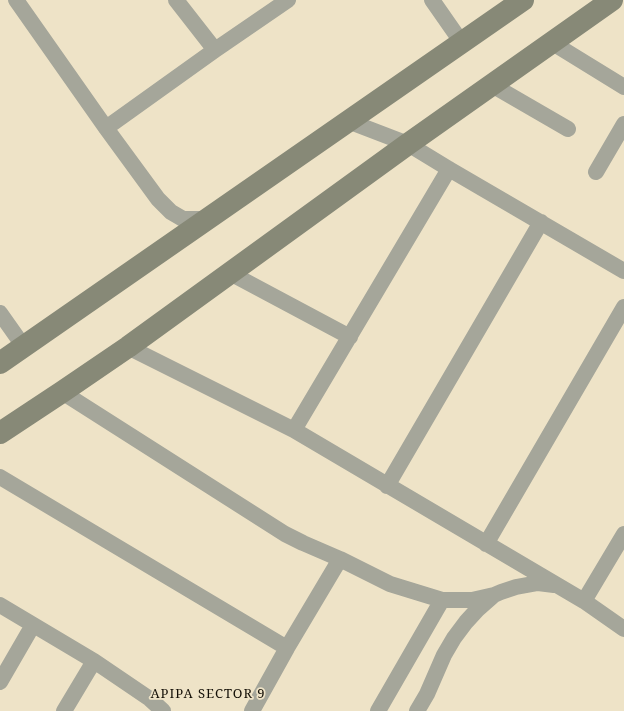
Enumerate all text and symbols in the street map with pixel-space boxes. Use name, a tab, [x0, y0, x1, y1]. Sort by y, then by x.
district label: APIPA SECTOR 9	[150, 686, 266, 702]

